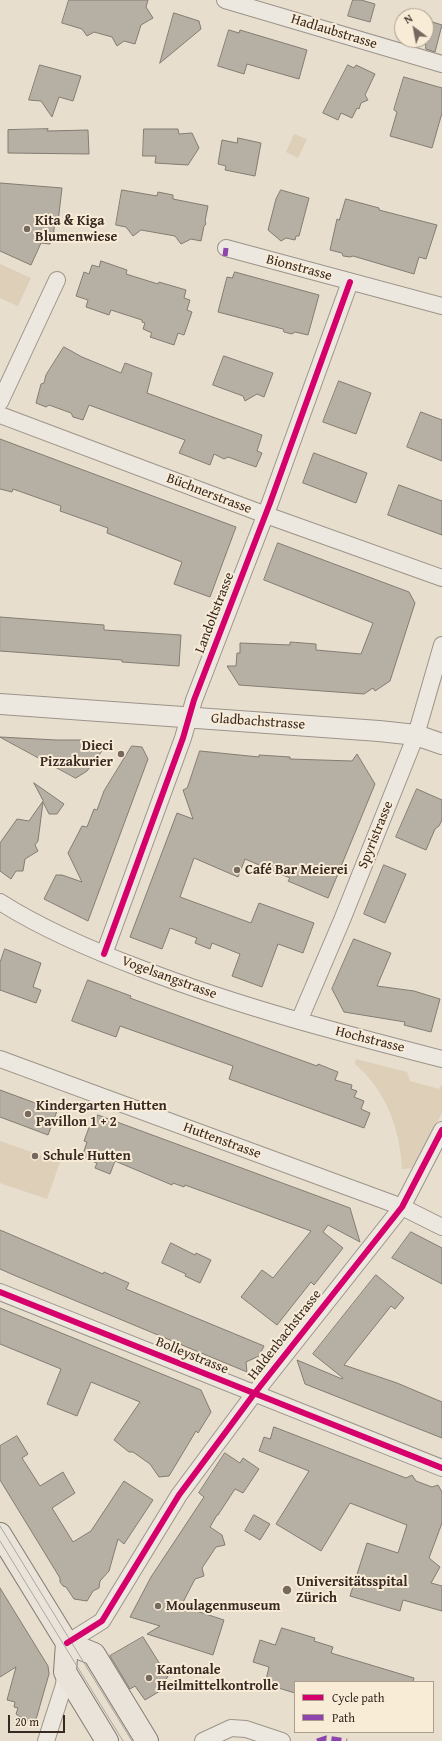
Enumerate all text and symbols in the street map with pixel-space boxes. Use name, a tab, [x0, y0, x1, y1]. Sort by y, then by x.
north arrow	[394, 8, 434, 48]
text: N	[401, 10, 416, 27]
street label: Hadlaubstrasse	[289, 11, 379, 53]
place label: Kita & Kiga Blumenwiese	[35, 213, 117, 246]
marker: Kita & Kiga Blumenwiese	[22, 224, 32, 234]
street label: Bionstrasse	[264, 251, 334, 285]
street label: Büchnerstrasse	[164, 470, 254, 518]
street label: Landoltstrasse	[192, 570, 238, 656]
street label: Gladbachstrasse	[210, 710, 306, 734]
place label: Dieci Pizzakurier	[40, 738, 113, 770]
marker: Dieci Pizzakurier	[116, 749, 126, 759]
street label: Spyristrasse	[355, 799, 397, 871]
place label: Café Bar Meierei	[245, 862, 348, 878]
marker: Café Bar Meierei	[232, 865, 242, 875]
street label: Vogelsangstrasse	[119, 953, 219, 1003]
street label: Hochstrasse	[334, 1023, 406, 1057]
place label: Kindergarten Hutten Pavillon 1 + 2	[36, 1098, 167, 1130]
marker: Kindergarten Hutten Pavillon 1 + 2	[23, 1109, 33, 1119]
street label: Huttenstrasse	[181, 1119, 263, 1163]
place label: Schule Hutten	[43, 1148, 131, 1164]
marker: Schule Hutten	[30, 1151, 40, 1161]
street label: Haldenbachstrasse	[245, 1287, 325, 1383]
street label: Bolleystrasse	[153, 1334, 231, 1378]
place label: Universitätsspital Zürich	[296, 1574, 407, 1606]
marker: Universitätsspital Zürich	[281, 1584, 293, 1596]
place label: Moulagenmuseum	[166, 1598, 281, 1614]
marker: Moulagenmuseum	[153, 1601, 163, 1611]
place label: Kantonale Heilmittelkontrolle	[157, 1662, 278, 1694]
marker: Kantonale Heilmittelkontrolle	[144, 1673, 154, 1683]
legend	[294, 1681, 434, 1733]
text: Cycle path	[332, 1689, 384, 1706]
scale bar	[10, 1707, 67, 1733]
text: Path	[332, 1709, 355, 1726]
text: 20 m	[15, 1713, 39, 1730]

